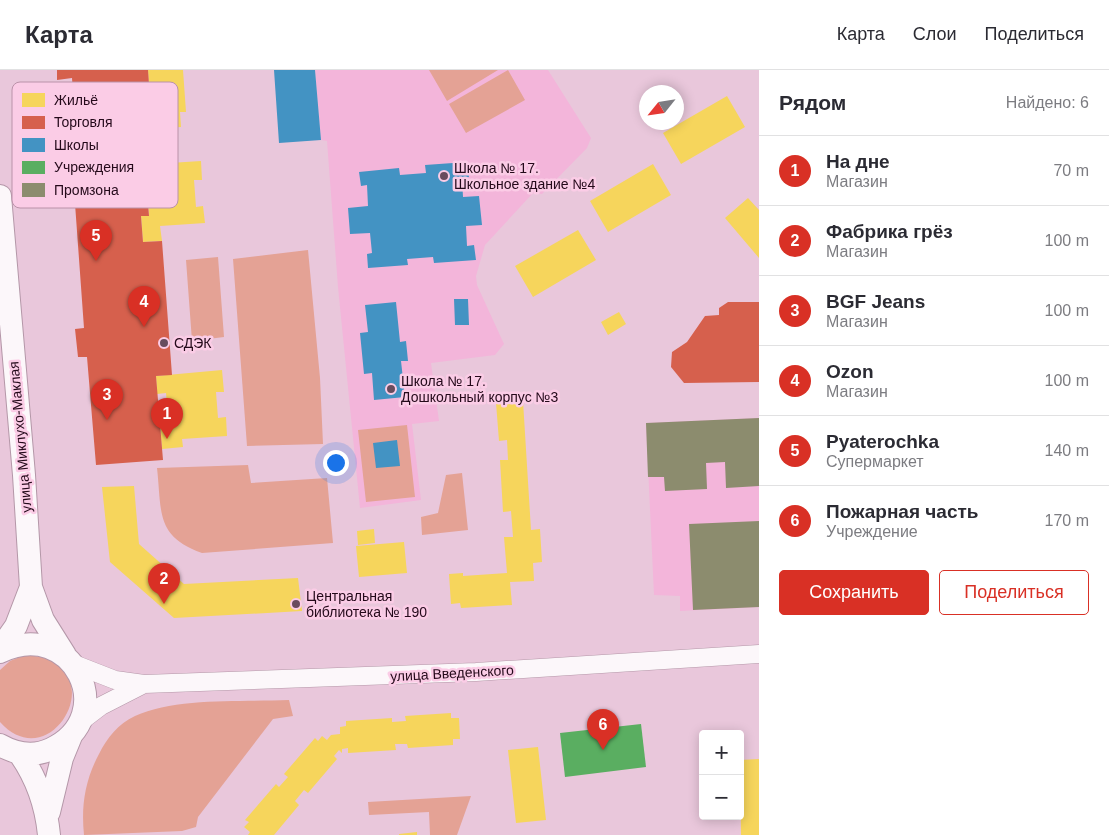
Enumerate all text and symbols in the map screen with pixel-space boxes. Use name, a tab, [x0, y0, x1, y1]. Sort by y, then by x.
text: Карта	[25, 21, 93, 48]
text: Карта	[837, 24, 885, 44]
text: Слои	[913, 24, 957, 44]
text: Поделиться	[985, 24, 1084, 44]
legend	[12, 82, 178, 208]
north arrow	[639, 85, 684, 130]
text: Рядом	[779, 91, 846, 114]
text: Жильё	[54, 92, 98, 108]
text: Найдено: 6	[1006, 94, 1089, 111]
text: Торговля	[54, 114, 112, 130]
text: Школы	[54, 137, 99, 153]
text: На дне	[826, 151, 890, 172]
text: Учреждения	[54, 159, 134, 175]
place label: Школа № 17. Школьное здание №4	[454, 160, 596, 192]
text: 1	[791, 162, 799, 179]
text: 70 m	[1053, 162, 1089, 179]
marker: Школа № 17. Школьное здание №4	[438, 170, 450, 182]
text: Магазин	[826, 173, 888, 190]
text: Промзона	[54, 182, 119, 198]
pin: 5	[80, 220, 112, 261]
text: Фабрика грёз	[826, 221, 953, 242]
text: 2	[791, 232, 799, 249]
text: 100 m	[1045, 232, 1089, 249]
text: Магазин	[826, 243, 888, 260]
pin: 4	[128, 286, 160, 327]
text: BGF Jeans	[826, 291, 925, 312]
text: 3	[791, 302, 799, 319]
text: 100 m	[1045, 302, 1089, 319]
text: Магазин	[826, 313, 888, 330]
place label: СДЭК	[174, 335, 212, 351]
marker: СДЭК	[158, 337, 170, 349]
street label: улица Миклухо-Маклая	[5, 361, 35, 513]
text: Ozon	[826, 361, 874, 382]
text: 4	[791, 372, 799, 389]
text: 100 m	[1045, 372, 1089, 389]
place label: Школа № 17. Дошкольный корпус №3	[401, 373, 559, 405]
pin: 3	[91, 379, 123, 420]
marker: Школа № 17. Дошкольный корпус №3	[385, 383, 397, 395]
text: Магазин	[826, 383, 888, 400]
pin: 1	[151, 398, 183, 439]
text: Pyaterochka	[826, 431, 939, 452]
text: 5	[791, 442, 799, 459]
text: 140 m	[1045, 442, 1089, 459]
your location	[323, 450, 349, 476]
text: Супермаркет	[826, 453, 924, 470]
text: Пожарная часть	[826, 501, 978, 522]
text: 6	[791, 512, 799, 529]
text: 170 m	[1045, 512, 1089, 529]
text: Учреждение	[826, 523, 918, 540]
pin: 2	[148, 563, 180, 604]
button: Сохранить	[779, 570, 929, 615]
button: Поделиться	[939, 570, 1089, 615]
place label: Центральная библиотека № 190	[306, 588, 427, 620]
marker: Центральная библиотека № 190	[290, 598, 302, 610]
street label: улица Введенского	[390, 662, 514, 684]
pin: 6	[587, 709, 619, 750]
map controls	[699, 730, 744, 820]
button: +	[699, 730, 744, 775]
button: −	[699, 775, 744, 820]

